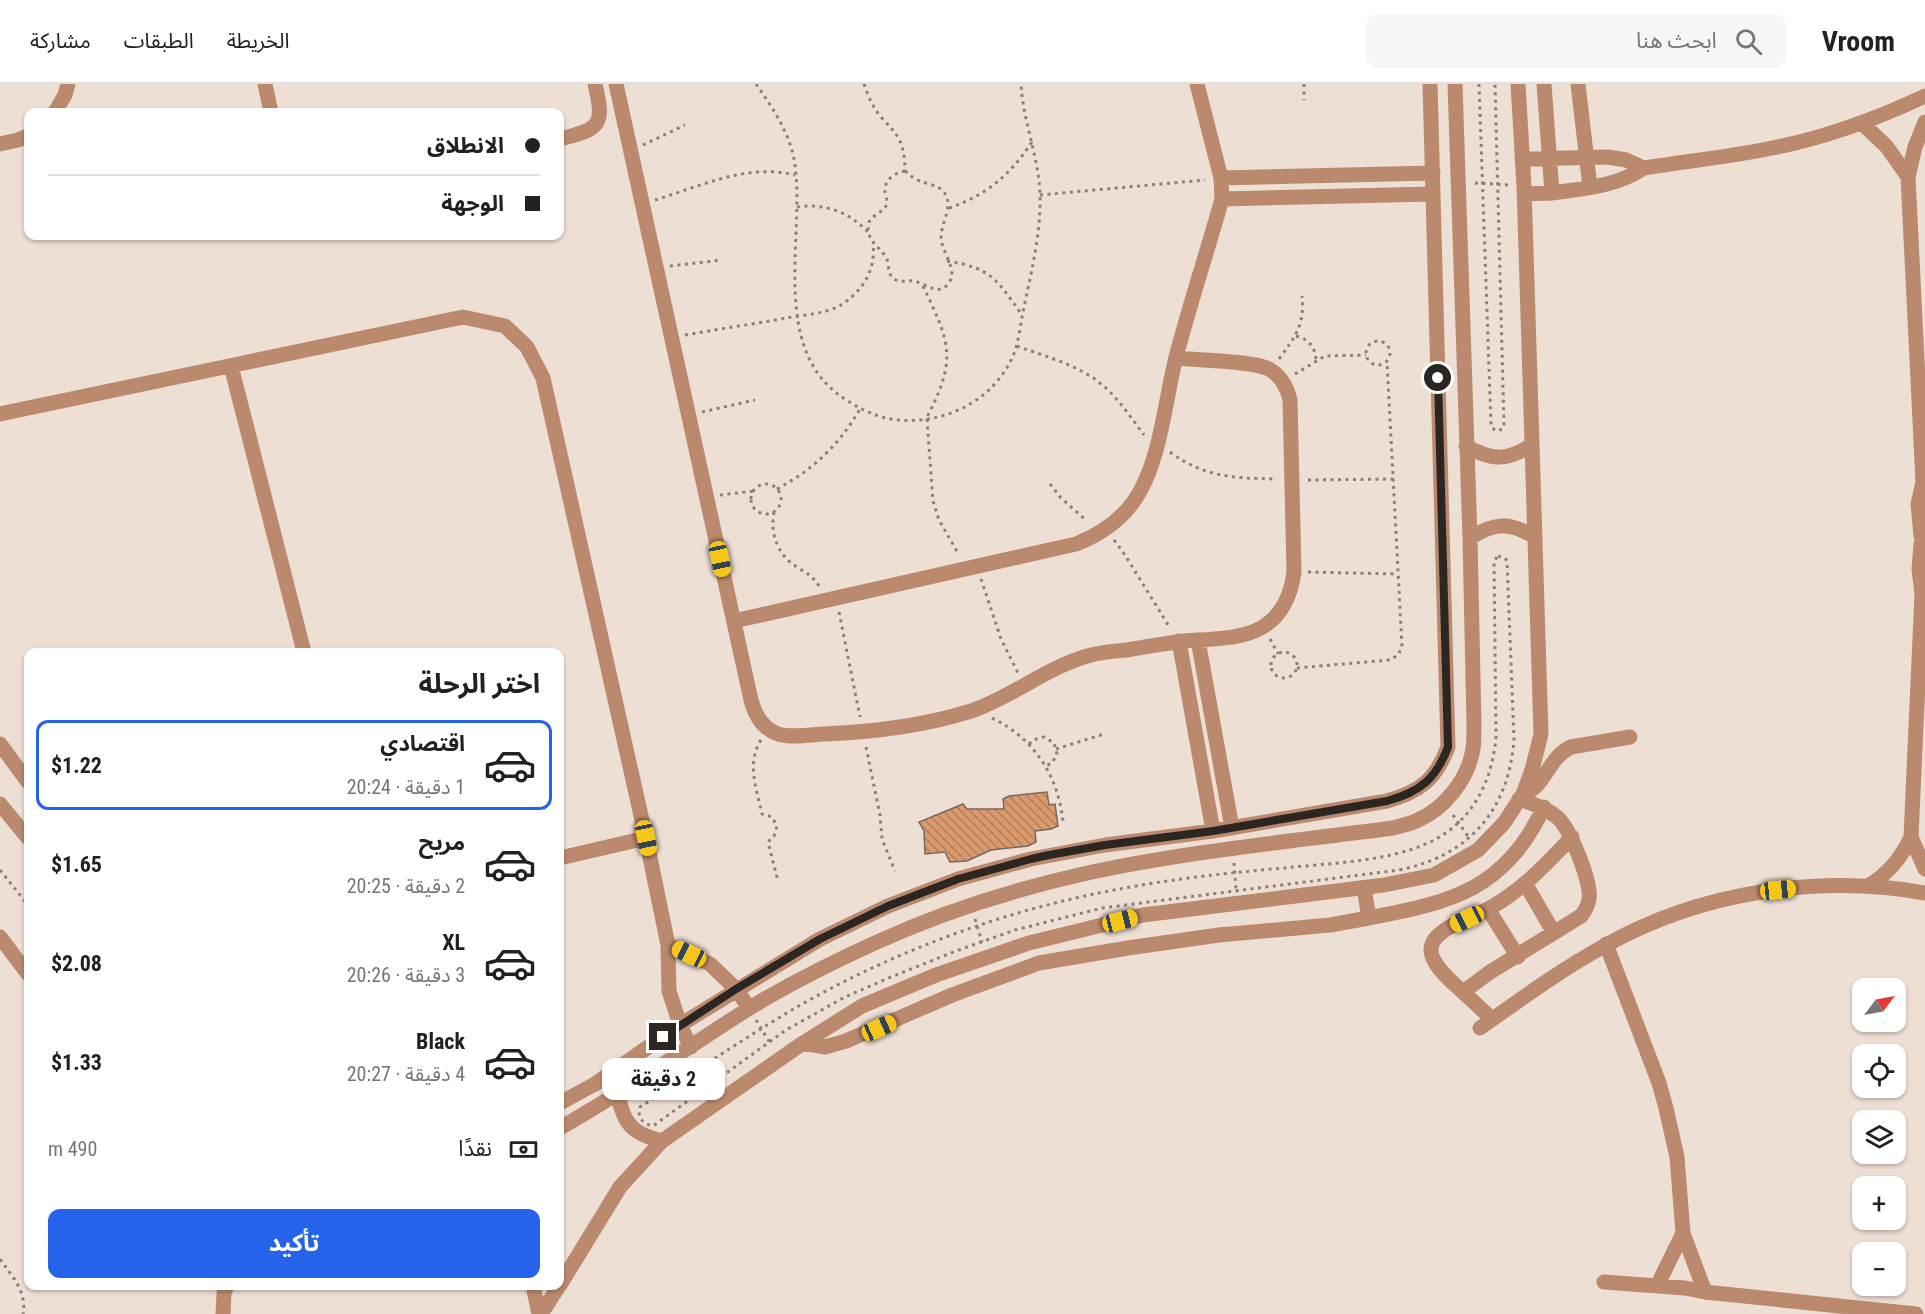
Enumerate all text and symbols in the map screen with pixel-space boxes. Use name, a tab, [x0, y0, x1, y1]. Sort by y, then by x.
search box	[1366, 14, 1786, 68]
icon: search	[1732, 25, 1765, 58]
text: Vroom	[1822, 25, 1895, 58]
text: ابحث هنا	[1636, 28, 1717, 53]
text: مشاركة	[30, 29, 91, 53]
text: الطبقات	[124, 29, 194, 53]
text: الخريطة	[227, 29, 290, 53]
text: الانطلاق	[427, 133, 504, 158]
text: الوجهة	[441, 191, 504, 216]
route start	[1424, 364, 1451, 391]
car	[707, 540, 733, 578]
text: اختر الرحلة	[418, 668, 540, 700]
text: اقتصادي	[380, 731, 465, 756]
icon: car	[483, 738, 537, 792]
text: $1.22	[51, 753, 102, 778]
text: 1 دقيقة · 20:24	[347, 775, 465, 799]
car	[633, 819, 659, 857]
text: مريح	[419, 830, 465, 855]
icon: car	[483, 837, 537, 891]
text: $1.65	[51, 852, 102, 877]
text: 2 دقيقة · 20:25	[347, 874, 465, 898]
car	[1759, 879, 1797, 901]
car	[1447, 903, 1487, 935]
car	[1100, 908, 1140, 934]
text: XL	[442, 930, 465, 955]
icon: car	[483, 936, 537, 990]
car	[669, 938, 709, 970]
text: $2.08	[51, 951, 102, 976]
text: 3 دقيقة · 20:26	[347, 963, 465, 987]
north arrow	[1852, 978, 1906, 1032]
map controls	[1852, 978, 1906, 1296]
car	[859, 1012, 899, 1044]
route end	[649, 1023, 676, 1050]
text: Black	[416, 1029, 465, 1054]
icon: car	[483, 1035, 537, 1089]
button: locate	[1852, 1044, 1906, 1098]
text: $1.33	[51, 1050, 102, 1075]
callout: 2 دقيقة	[602, 1058, 724, 1100]
text: 4 دقيقة · 20:27	[347, 1062, 465, 1086]
text: 2 دقيقة	[631, 1067, 696, 1091]
button: layers	[1852, 1110, 1906, 1164]
icon: cash	[507, 1133, 540, 1166]
text: نقدًا	[458, 1136, 492, 1161]
text: 490 m	[48, 1137, 97, 1161]
button: +	[1852, 1176, 1906, 1230]
button: تأكيد	[48, 1209, 540, 1278]
button: −	[1852, 1242, 1906, 1296]

